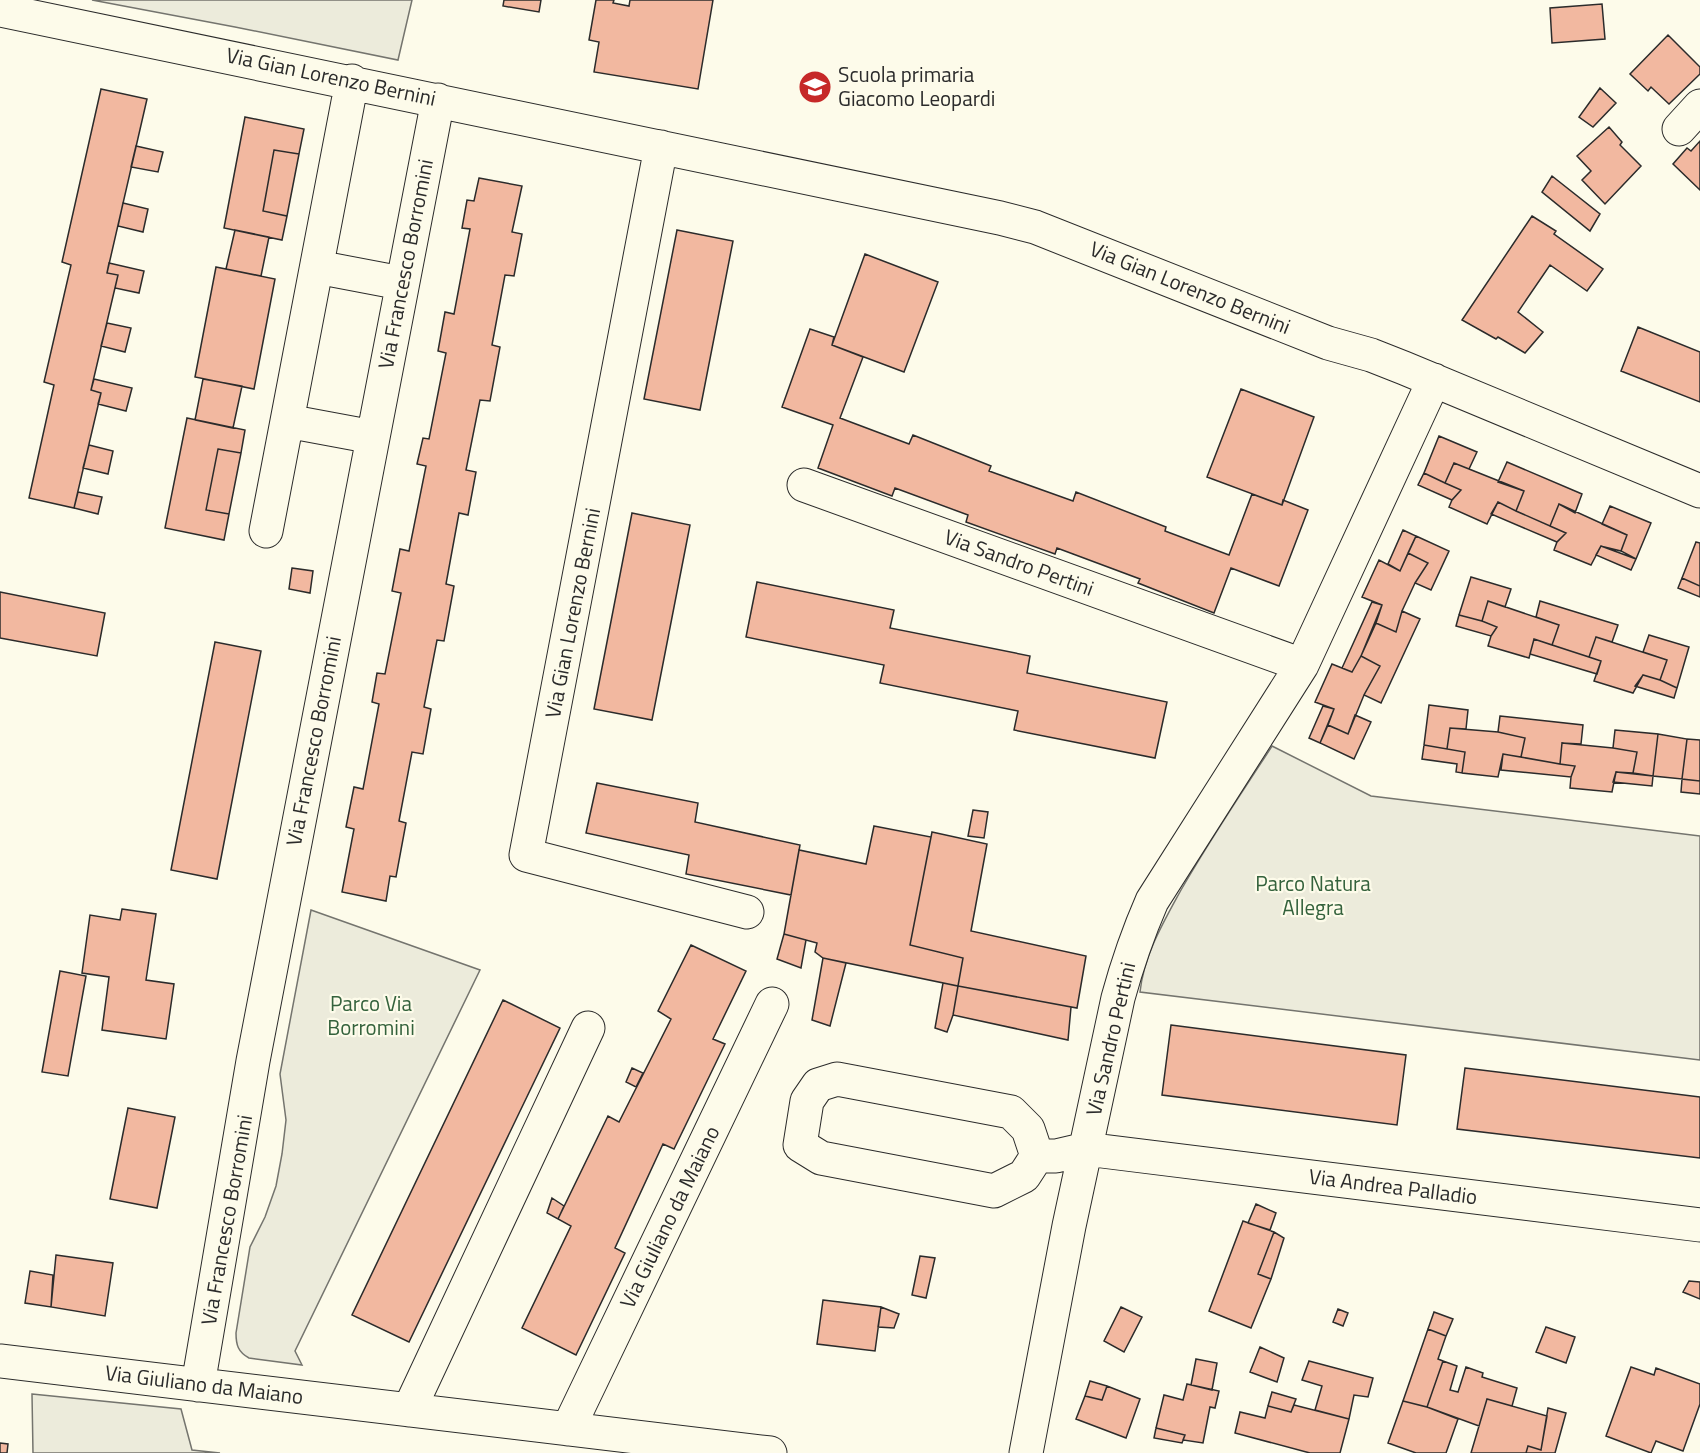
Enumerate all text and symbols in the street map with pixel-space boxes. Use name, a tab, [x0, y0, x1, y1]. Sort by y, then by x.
street label: Via Gian Lorenzo Bernini	[223, 38, 439, 114]
place label: Scuola primaria Giacomo Leopardi	[838, 58, 995, 114]
school or university icon: Scuola primaria Giacomo Leopardi	[797, 69, 833, 105]
street label: Via Francesco Borromini	[369, 156, 441, 372]
street label: Via Gian Lorenzo Bernini	[1085, 232, 1295, 342]
street label: Via Gian Lorenzo Bernini	[536, 505, 608, 721]
street label: Via Sandro Pertini	[940, 520, 1099, 604]
street label: Via Francesco Borromini	[277, 633, 349, 849]
park label: Parco Natura Allegra	[1255, 867, 1371, 923]
street label: Via Sandro Pertini	[1077, 959, 1143, 1119]
park label: Parco Via Borromini	[327, 987, 415, 1043]
street label: Via Francesco Borromini	[192, 1112, 260, 1328]
street label: Via Giuliano da Maiano	[611, 1120, 727, 1313]
street label: Via Andrea Palladio	[1307, 1160, 1479, 1212]
street label: Via Giuliano da Maiano	[103, 1356, 305, 1412]

